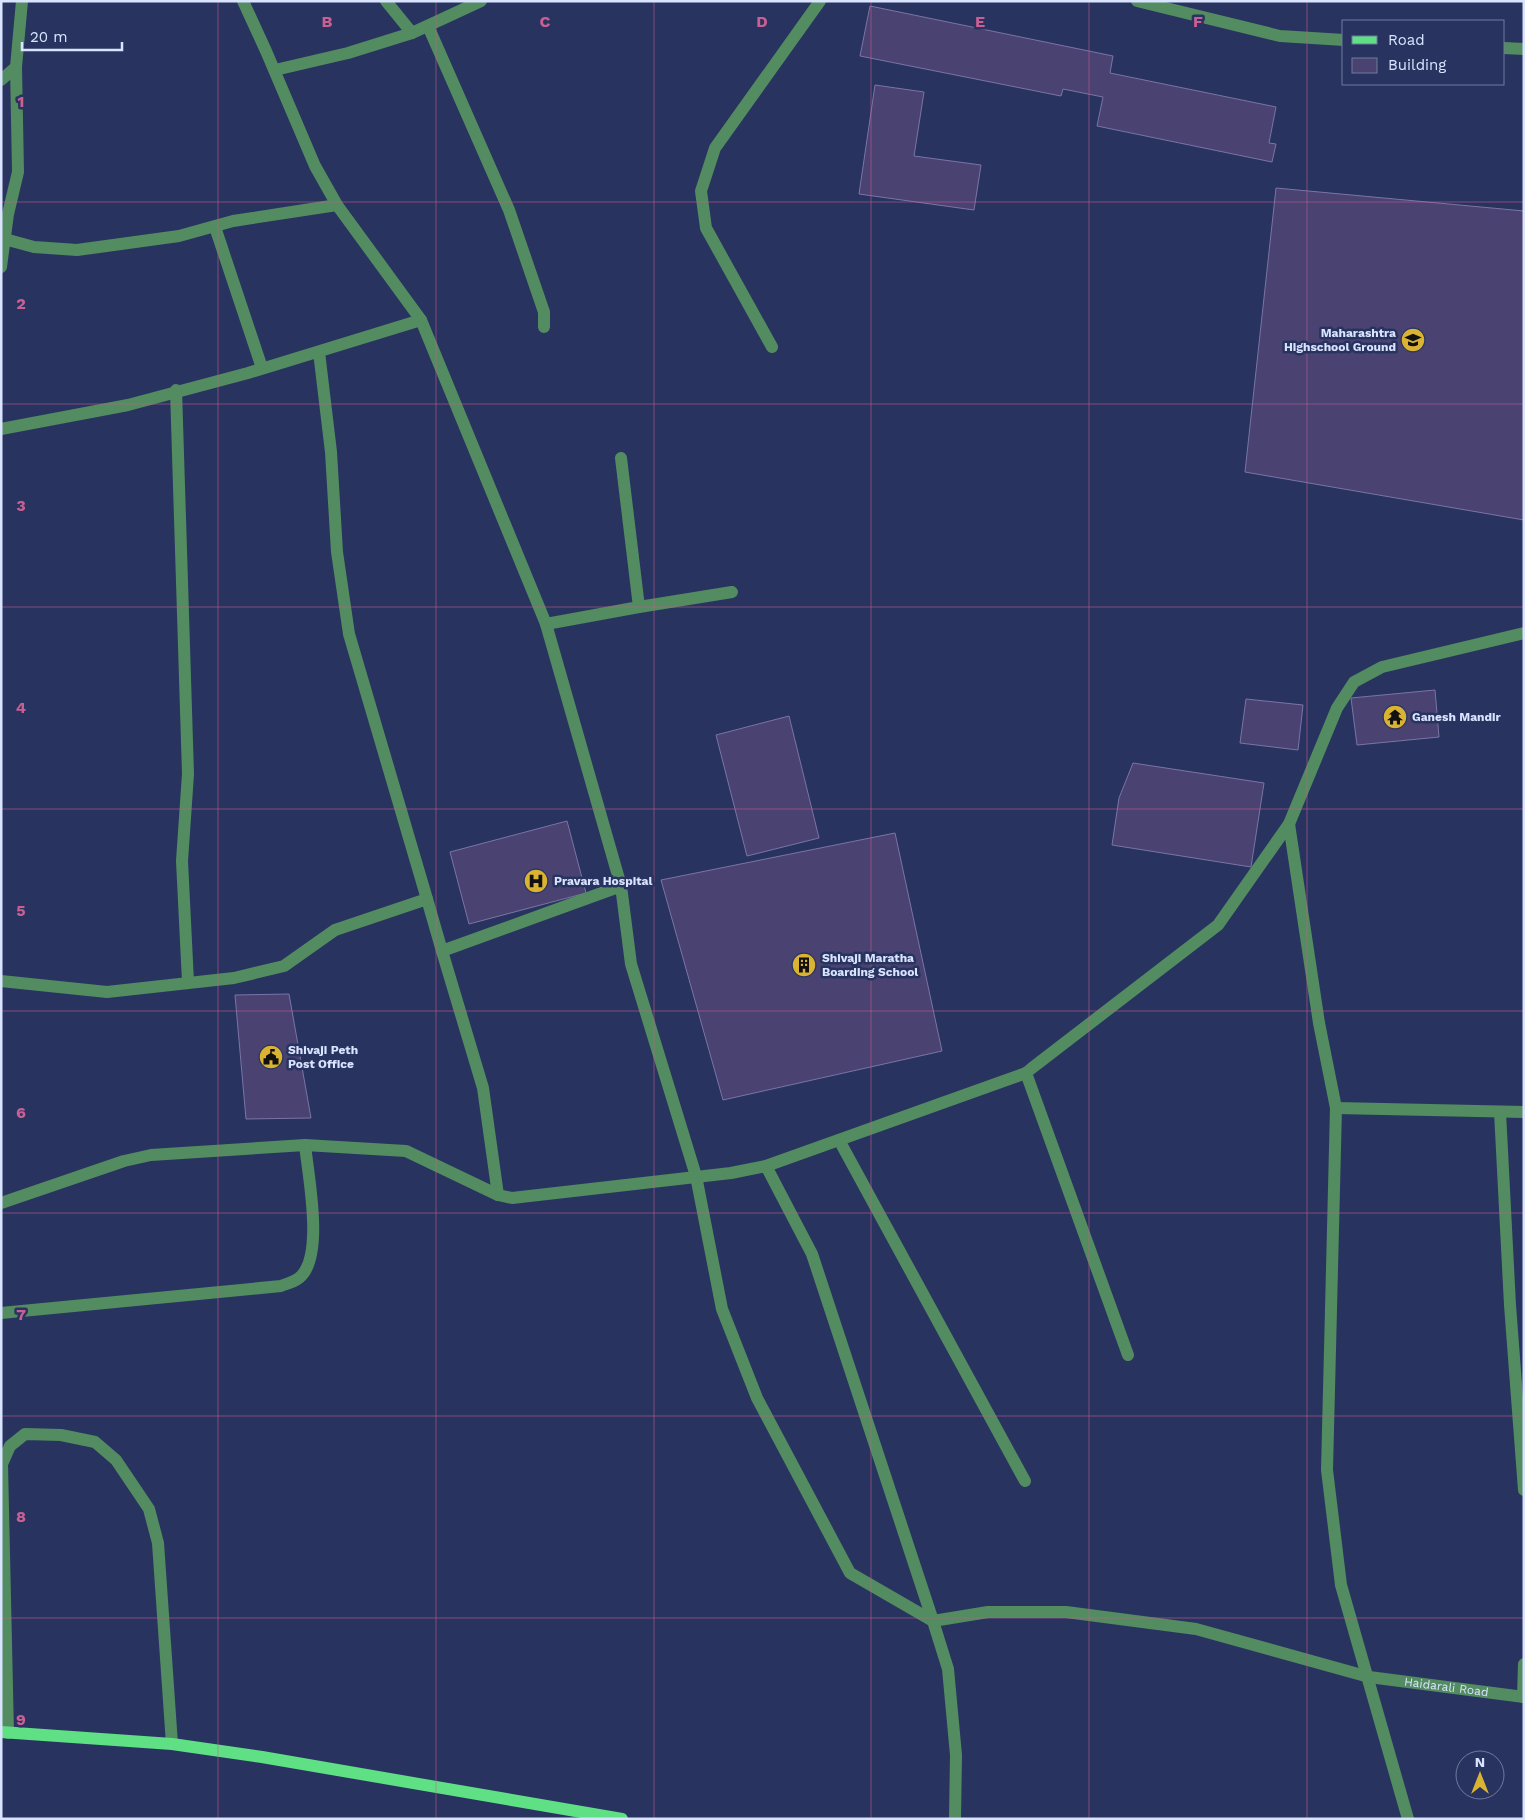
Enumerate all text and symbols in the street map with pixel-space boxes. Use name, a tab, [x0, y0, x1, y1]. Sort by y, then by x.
text: B	[322, 12, 333, 31]
text: C	[540, 12, 551, 31]
text: D	[756, 12, 768, 31]
text: E	[975, 12, 985, 31]
text: F	[1193, 12, 1203, 31]
scale bar	[22, 20, 122, 52]
legend	[1342, 20, 1505, 85]
text: 20 m	[30, 28, 68, 46]
text: Road	[1388, 31, 1425, 49]
text: Building	[1388, 56, 1446, 74]
text: 1	[18, 92, 24, 111]
text: 2	[16, 294, 26, 313]
place label: Maharashtra Highschool Ground	[1284, 326, 1396, 354]
school or university icon: Maharashtra Highschool Ground	[1400, 327, 1426, 353]
text: 3	[16, 496, 26, 515]
text: 4	[16, 698, 26, 717]
temple icon: Ganesh Mandir	[1382, 704, 1408, 730]
place label: Ganesh Mandir	[1412, 710, 1502, 724]
hospital icon: Pravara Hospital	[523, 868, 549, 894]
place label: Pravara Hospital	[554, 874, 652, 888]
text: 5	[16, 901, 26, 920]
place label: Shivaji Maratha Boarding School	[822, 951, 918, 979]
building icon: Shivaji Maratha Boarding School	[791, 952, 817, 978]
place label: Shivaji Peth Post Office	[288, 1043, 358, 1071]
public building icon: Shivaji Peth Post Office	[258, 1044, 284, 1070]
text: 6	[16, 1103, 26, 1122]
text: 7	[16, 1305, 26, 1324]
text: 8	[16, 1507, 26, 1526]
street label: Haidarali Road	[1403, 1675, 1489, 1699]
text: 9	[16, 1710, 26, 1729]
north arrow	[1455, 1750, 1505, 1800]
text: N	[1475, 1754, 1485, 1770]

